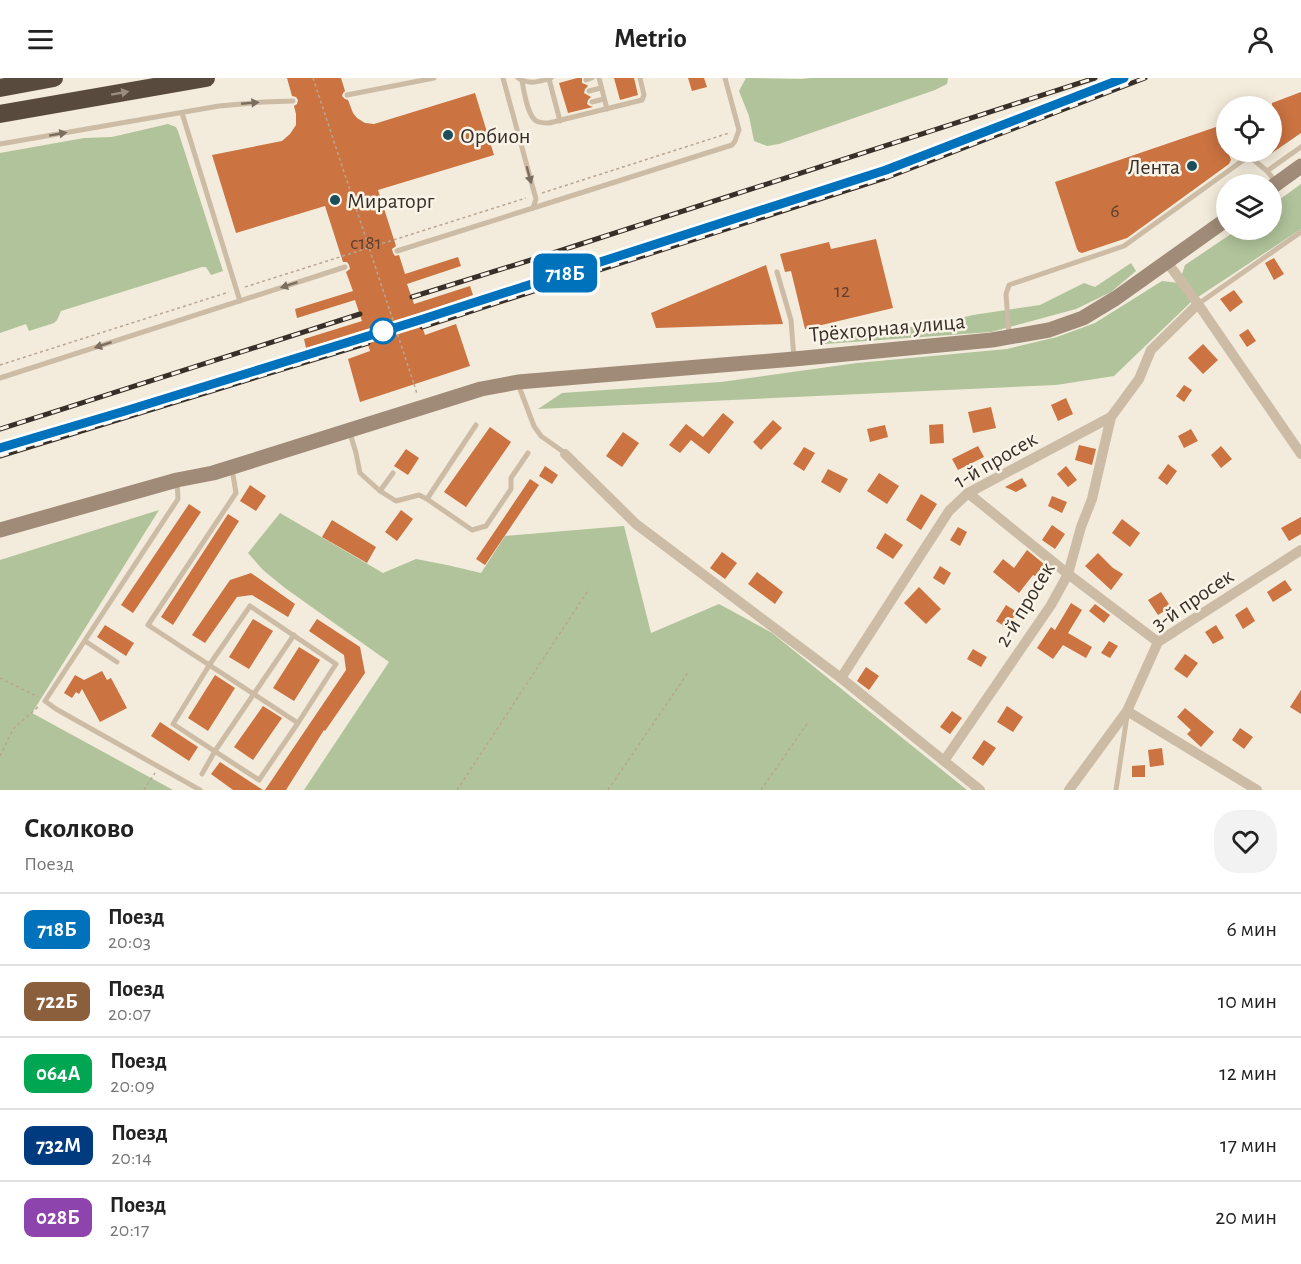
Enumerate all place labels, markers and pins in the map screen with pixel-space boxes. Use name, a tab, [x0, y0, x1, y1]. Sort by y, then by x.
place label: Орбион	[460, 125, 531, 147]
marker: Орбион	[441, 128, 455, 142]
place label: Лента	[1128, 156, 1180, 178]
marker: Лента	[1185, 159, 1199, 173]
place label: Мираторг	[347, 190, 435, 212]
marker: Мираторг	[328, 193, 342, 207]
unlabelled marker	[370, 318, 396, 344]

